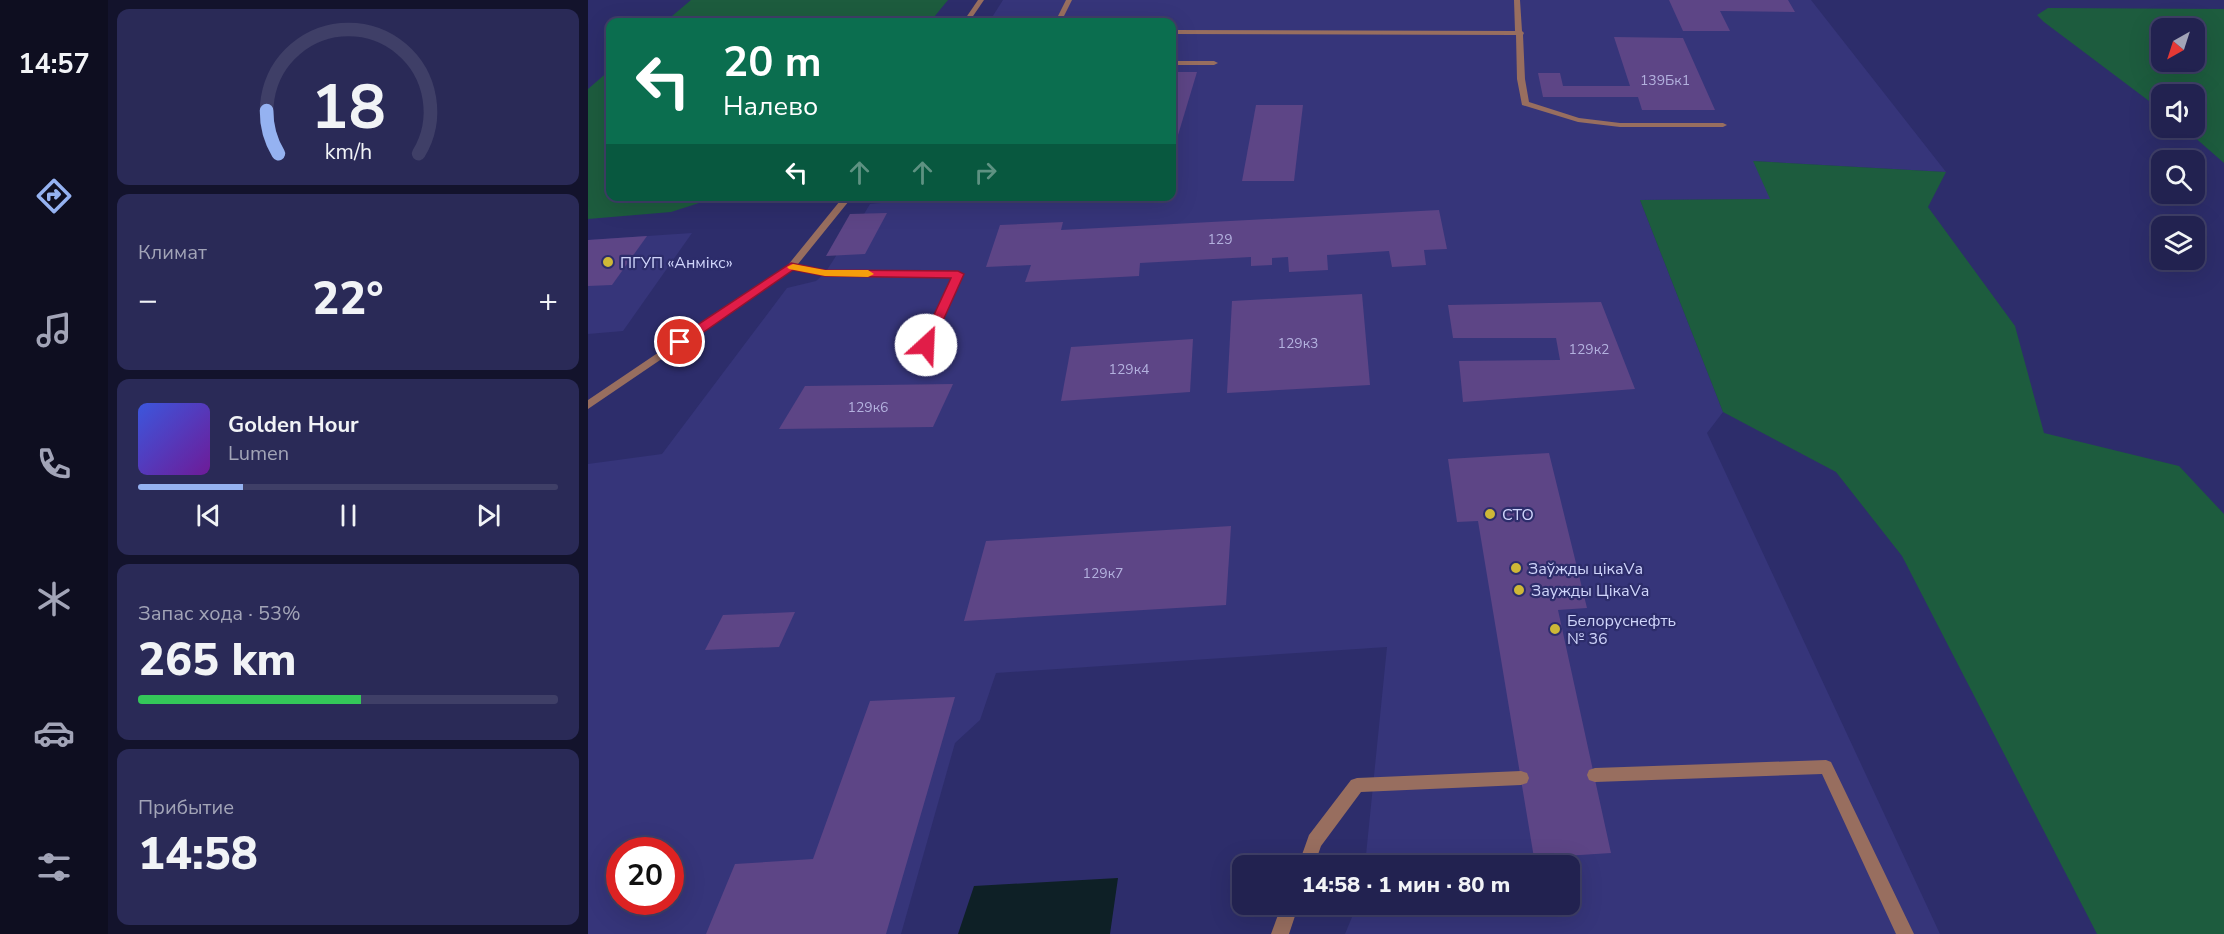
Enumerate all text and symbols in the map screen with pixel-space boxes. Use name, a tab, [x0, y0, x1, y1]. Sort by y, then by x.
north arrow	[2151, 18, 2205, 72]
map controls	[2151, 18, 2205, 270]
text: 20 m	[723, 34, 822, 91]
icon: left	[624, 42, 702, 120]
text: 14:57	[18, 46, 90, 83]
text: 18	[311, 65, 385, 150]
house number: 139Бк1	[1640, 71, 1690, 90]
button: sound	[2151, 84, 2205, 138]
text: Налево	[723, 88, 818, 125]
text: km/h	[324, 137, 372, 167]
button: search	[2151, 150, 2205, 204]
icon: left	[780, 156, 813, 189]
icon: ahead	[843, 156, 876, 189]
icon: ahead	[906, 156, 939, 189]
icon: right	[969, 156, 1002, 189]
icon: directions	[33, 175, 75, 217]
button: layers	[2151, 216, 2205, 270]
house number: 129	[1207, 230, 1233, 249]
text: Климат	[138, 239, 207, 266]
place label: ПГУП «Анмікс»	[620, 252, 733, 274]
marker: ПГУП «Анмікс»	[601, 255, 615, 269]
text: 22°	[312, 269, 384, 330]
text: −	[138, 278, 158, 323]
text: +	[538, 278, 558, 323]
icon: music	[33, 309, 75, 351]
position arrow	[894, 313, 958, 377]
pin	[654, 316, 705, 367]
icon: arrive	[663, 325, 696, 358]
house number: 129к3	[1278, 334, 1318, 353]
house number: 129к2	[1569, 340, 1609, 359]
house number: 129к4	[1109, 360, 1149, 379]
house number: 129к6	[848, 398, 888, 417]
text: Golden Hour	[228, 410, 359, 440]
text: Lumen	[228, 440, 289, 467]
icon: phone	[33, 443, 75, 485]
icon: previous	[192, 499, 225, 532]
icon: pause	[332, 499, 365, 532]
icon: next	[472, 499, 505, 532]
place label: СТО	[1502, 504, 1534, 526]
marker: СТО	[1483, 507, 1497, 521]
place label: Заўжды цікаVа	[1528, 558, 1643, 580]
marker: Заўжды цікаVа	[1509, 561, 1523, 575]
house number: 129к7	[1083, 564, 1123, 583]
icon: climate	[33, 578, 75, 620]
place label: Заужды ЦікаVа	[1531, 580, 1649, 602]
marker: Заужды ЦікаVа	[1512, 583, 1526, 597]
text: Запас хода · 53%	[138, 600, 301, 627]
place label: Белоруснефть № 36	[1567, 610, 1676, 650]
marker: Белоруснефть № 36	[1548, 622, 1562, 636]
text: 265 km	[138, 630, 297, 691]
icon: car	[33, 712, 75, 754]
text: Прибытие	[138, 794, 234, 821]
text: 14:58	[138, 824, 258, 885]
speed limit sign: 20	[606, 837, 684, 915]
icon: filters	[33, 846, 75, 888]
text: 14:58 · 1 мин · 80 m	[1302, 870, 1510, 900]

